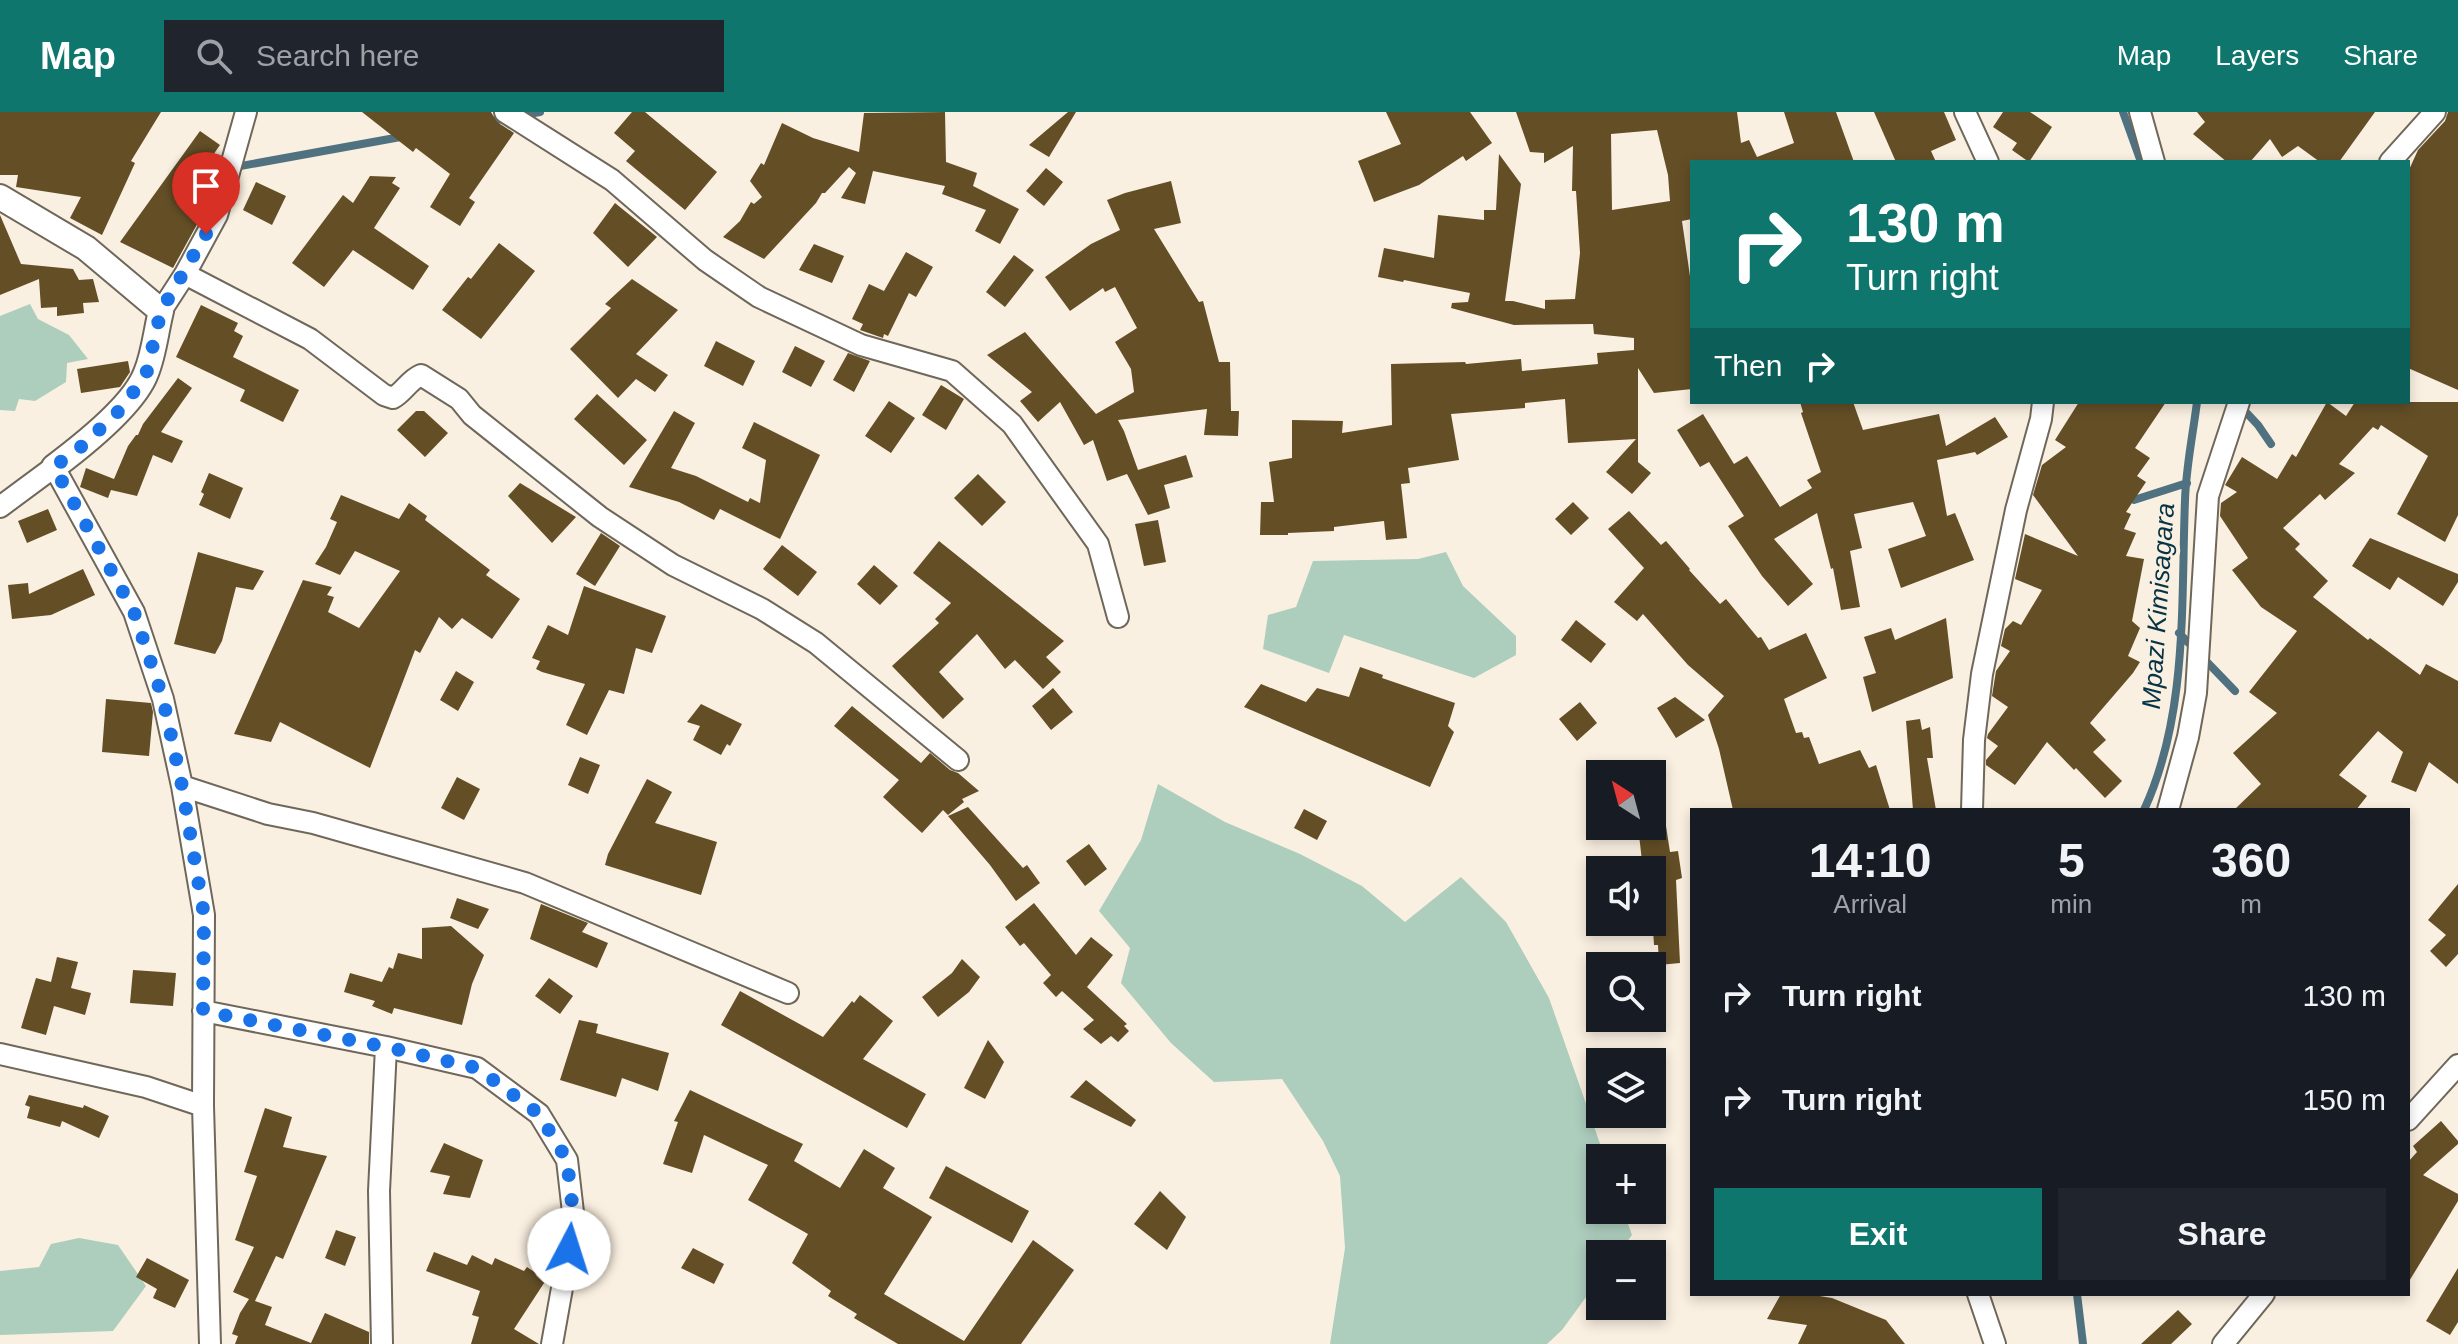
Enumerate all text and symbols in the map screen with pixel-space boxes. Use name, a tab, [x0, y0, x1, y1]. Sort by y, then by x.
search box	[164, 20, 724, 92]
icon: search	[192, 34, 236, 78]
text: Map	[40, 35, 116, 77]
text: Search here	[256, 39, 419, 72]
text: Map	[2117, 40, 2171, 71]
text: Layers	[2215, 40, 2299, 71]
text: Share	[2343, 40, 2418, 71]
pin	[172, 152, 240, 234]
icon: arrive	[184, 164, 228, 208]
text: 130 m	[1846, 191, 2005, 254]
icon: right	[1714, 192, 1818, 296]
text: Turn right	[1846, 257, 1999, 298]
icon: right	[1798, 344, 1842, 388]
text: Then	[1714, 349, 1782, 382]
water label: Mpazi Kimisagara	[2136, 502, 2180, 710]
north arrow	[1586, 760, 1666, 840]
map controls	[1586, 760, 1666, 1320]
text: 14:10	[1809, 834, 1932, 887]
text: 5	[2058, 834, 2085, 887]
text: 360	[2211, 834, 2291, 887]
button: sound	[1586, 856, 1666, 936]
text: Arrival	[1833, 889, 1907, 919]
text: min	[2050, 889, 2092, 919]
text: m	[2240, 889, 2262, 919]
button: search	[1586, 952, 1666, 1032]
icon: right	[1714, 974, 1758, 1018]
text: Turn right	[1782, 979, 1921, 1012]
text: 130 m	[2303, 979, 2386, 1012]
button: layers	[1586, 1048, 1666, 1128]
icon: right	[1714, 1078, 1758, 1122]
text: Turn right	[1782, 1083, 1921, 1116]
text: 150 m	[2303, 1083, 2386, 1116]
button: +	[1586, 1144, 1666, 1224]
button: Exit	[1714, 1188, 2042, 1280]
button: Share	[2058, 1188, 2386, 1280]
position arrow	[527, 1207, 611, 1291]
button: −	[1586, 1240, 1666, 1320]

